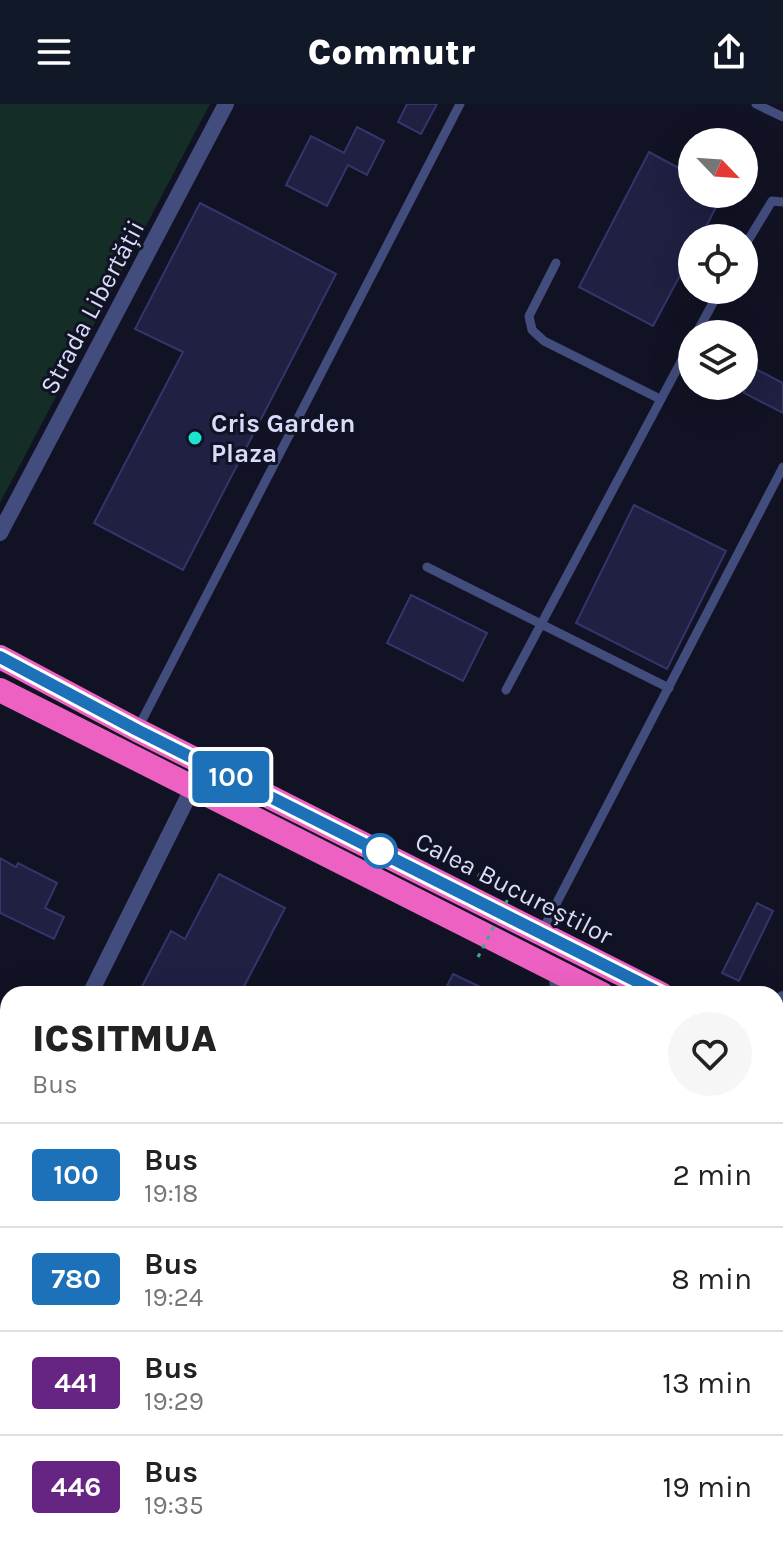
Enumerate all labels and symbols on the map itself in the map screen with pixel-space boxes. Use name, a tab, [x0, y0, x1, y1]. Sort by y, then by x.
north arrow	[678, 128, 758, 208]
street label: Strada Libertății	[34, 215, 151, 400]
place label: Cris Garden Plaza	[211, 408, 355, 469]
marker: Cris Garden Plaza	[186, 429, 204, 447]
line badge: 100	[185, 751, 277, 803]
street label: Calea Bucureștilor	[410, 825, 618, 952]
unlabelled marker	[363, 834, 397, 868]

